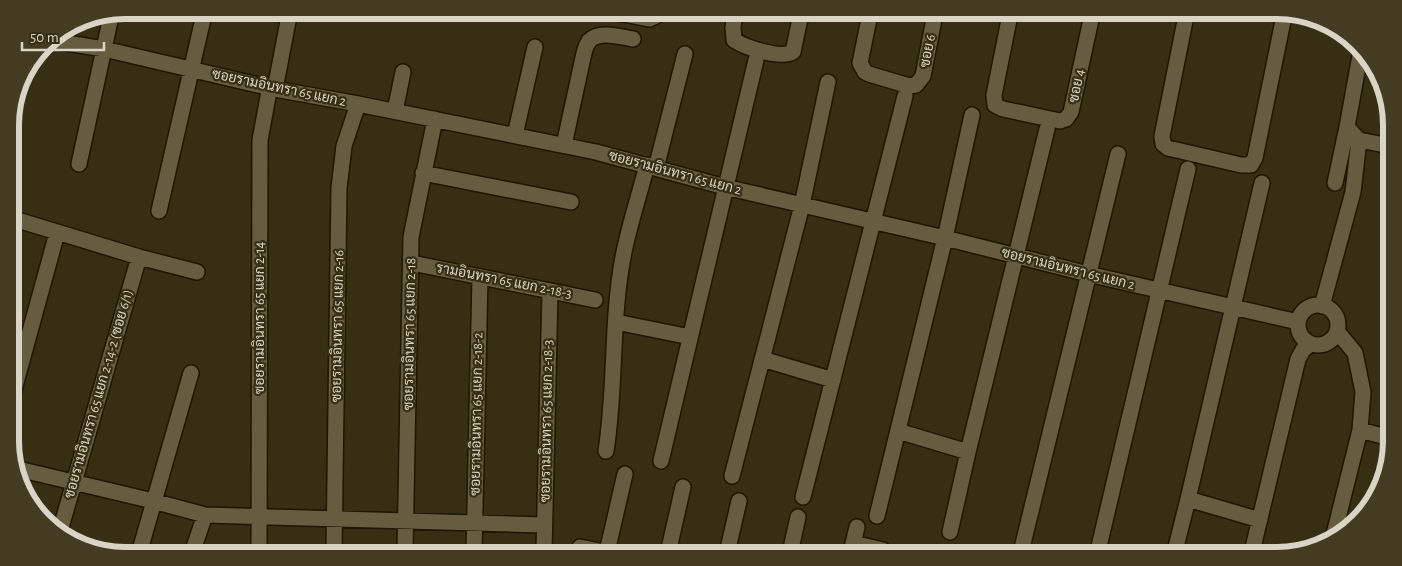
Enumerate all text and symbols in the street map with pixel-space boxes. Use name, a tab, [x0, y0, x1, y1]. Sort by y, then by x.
scale bar	[22, 20, 105, 52]
text: 50 m	[30, 30, 59, 45]
street label: ซอย 6	[918, 33, 938, 69]
street label: ซอยรามอินทรา 65 แยก 2	[211, 65, 348, 109]
street label: ซอย 4	[1067, 68, 1087, 104]
street label: ซอยรามอินทรา 65 แยก 2	[607, 147, 743, 197]
street label: ซอยรามอินทรา 65 แยก 2-14	[251, 241, 267, 394]
street label: ซอยรามอินทรา 65 แยก 2	[1000, 244, 1137, 292]
street label: ซอยรามอินทรา 65 แยก 2-16	[328, 250, 346, 402]
street label: ซอยรามอินทรา 65 แยก 2-18	[400, 258, 418, 410]
street label: รามอินทรา 65 แยก 2-18-3	[435, 259, 574, 301]
street label: ซอยรามอินทรา 65 แยก 2-14-2 (ซอย 6/1)	[61, 287, 136, 500]
street label: ซอยรามอินทรา 65 แยก 2-18-2	[467, 332, 485, 496]
street label: ซอยรามอินทรา 65 แยก 2-18-3	[537, 339, 555, 502]

